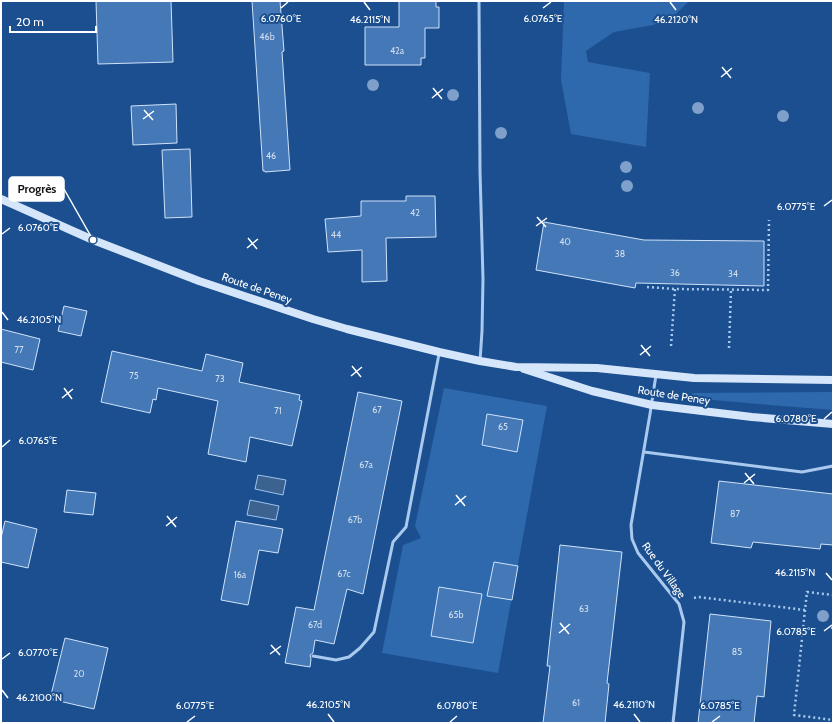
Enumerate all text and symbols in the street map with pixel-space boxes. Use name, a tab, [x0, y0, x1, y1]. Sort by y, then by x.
scale bar	[10, 8, 96, 34]
text: 6.0760°E	[261, 12, 302, 25]
text: 6.0765°E	[524, 12, 563, 25]
text: 46.2115°N	[350, 13, 390, 26]
text: 46.2120°N	[654, 13, 698, 26]
text: 20 m	[16, 14, 44, 29]
house number: 46b	[259, 31, 275, 42]
house number: 42a	[390, 45, 405, 56]
house number: 46	[266, 150, 276, 161]
callout: Progrès	[9, 177, 64, 201]
text: Progrès	[18, 181, 56, 196]
text: 6.0775°E	[777, 200, 816, 213]
house number: 42	[410, 207, 420, 218]
text: 6.0760°E	[18, 221, 59, 234]
house number: 44	[331, 229, 341, 240]
house number: 40	[559, 236, 571, 247]
house number: 38	[615, 248, 625, 259]
house number: 36	[670, 267, 680, 278]
house number: 34	[728, 268, 738, 279]
street label: Route de Peney	[220, 269, 294, 307]
text: 46.2105°N	[17, 313, 61, 326]
house number: 77	[14, 344, 24, 355]
house number: 75	[129, 370, 139, 381]
house number: 73	[215, 373, 225, 384]
street label: Route de Peney	[637, 382, 712, 408]
house number: 67	[372, 404, 382, 415]
house number: 71	[274, 405, 282, 416]
text: 6.0780°E	[776, 412, 817, 425]
house number: 65	[498, 421, 508, 432]
text: 6.0765°E	[19, 434, 58, 447]
house number: 67a	[359, 459, 373, 470]
house number: 87	[730, 508, 740, 519]
house number: 67b	[348, 514, 362, 525]
street label: Rue du Village	[639, 539, 689, 601]
text: 46.2115°N	[775, 566, 815, 579]
house number: 67c	[337, 568, 351, 579]
house number: 16a	[234, 569, 247, 580]
house number: 63	[579, 603, 589, 614]
house number: 65b	[449, 609, 463, 620]
house number: 67d	[308, 619, 322, 630]
text: 6.0785°E	[776, 625, 816, 638]
text: 6.0770°E	[18, 646, 58, 659]
house number: 85	[732, 646, 742, 657]
house number: 20	[74, 668, 85, 679]
text: 46.2100°N	[16, 691, 62, 704]
house number: 61	[572, 697, 580, 708]
text: 46.2105°N	[306, 698, 350, 711]
text: 46.2110°N	[613, 698, 655, 711]
text: 6.0775°E	[176, 699, 215, 712]
text: 6.0780°E	[437, 699, 478, 712]
text: 6.0785°E	[700, 699, 740, 712]

